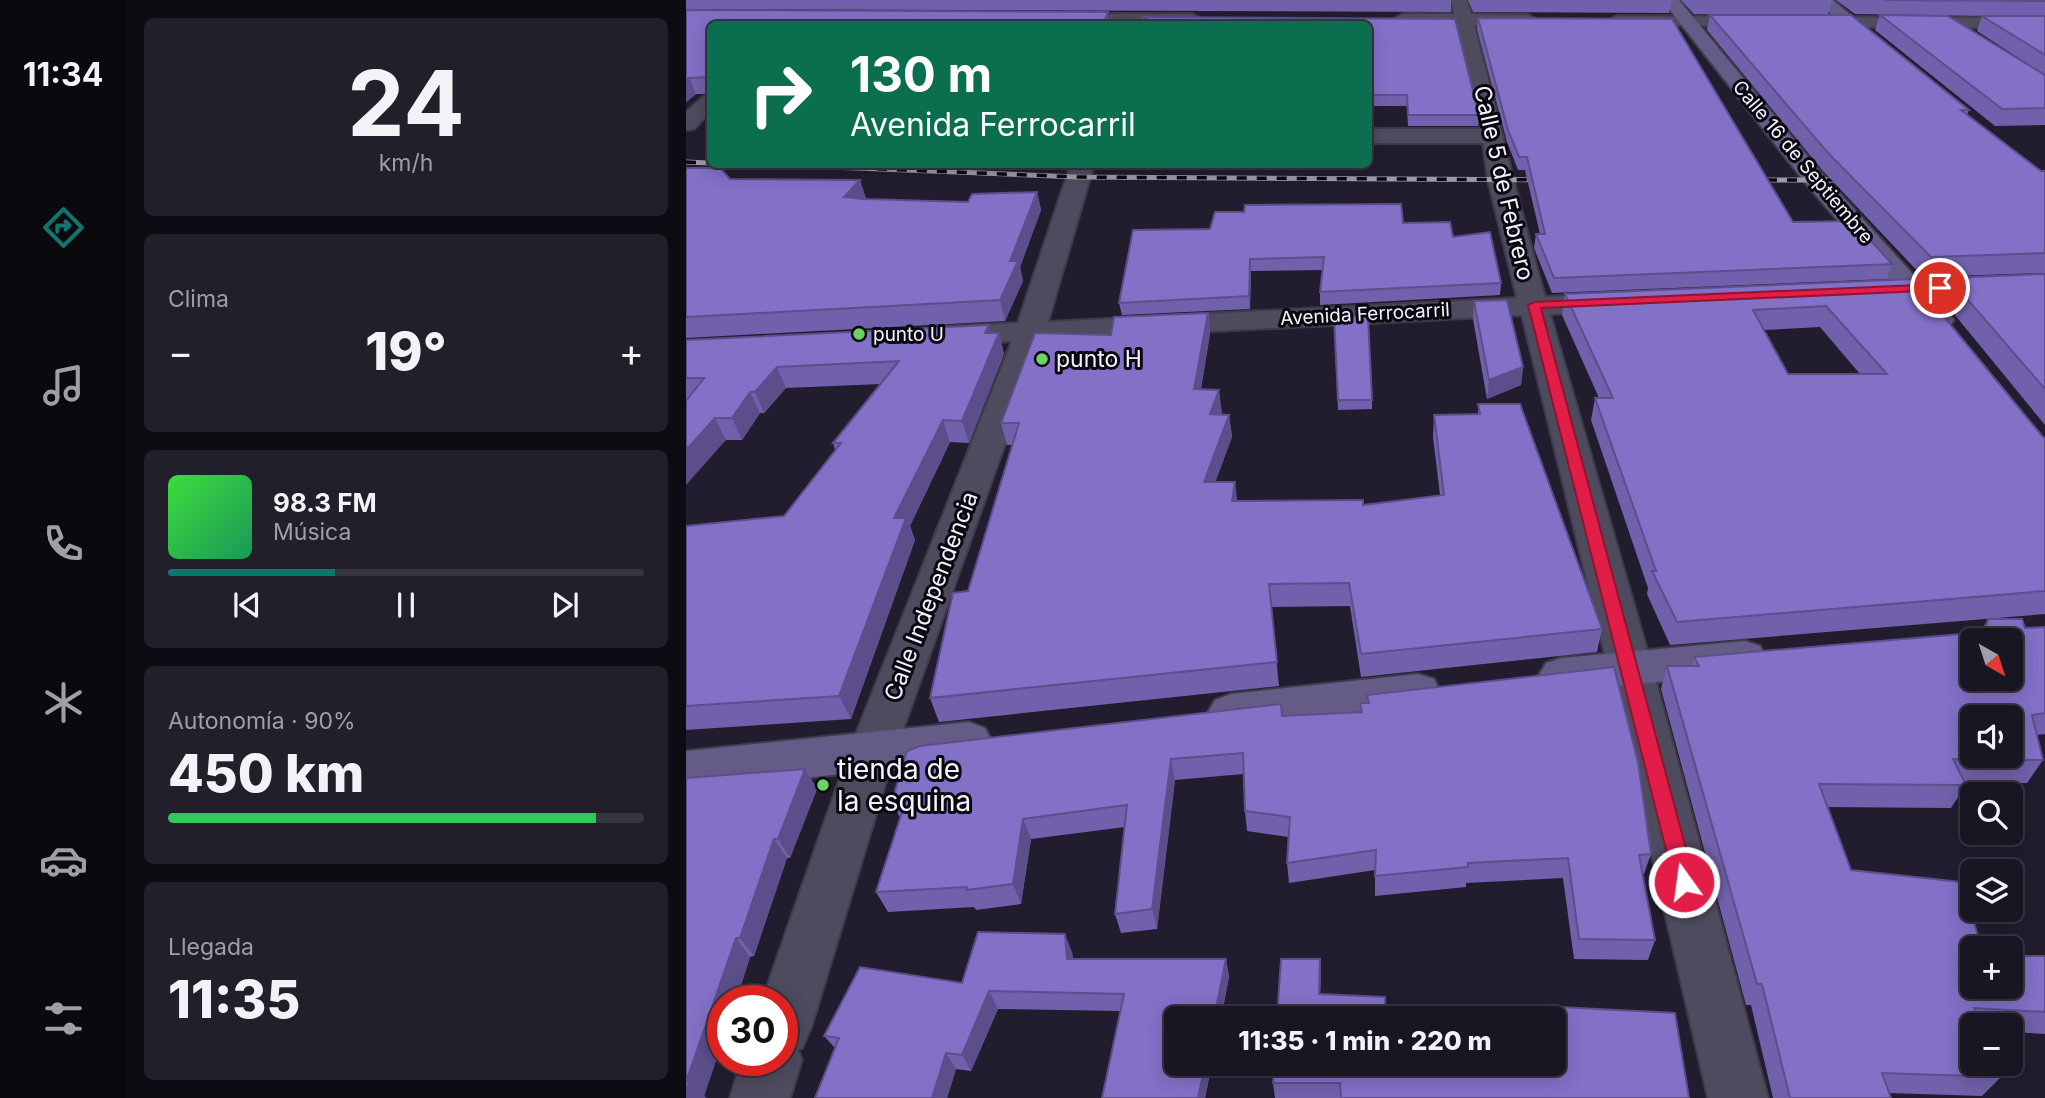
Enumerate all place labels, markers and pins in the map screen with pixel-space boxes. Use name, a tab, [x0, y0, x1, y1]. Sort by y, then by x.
pin	[1910, 258, 1970, 318]
place label: punto U	[873, 323, 944, 346]
marker: punto U	[851, 326, 867, 342]
place label: punto H	[1056, 345, 1142, 373]
marker: punto H	[1034, 351, 1050, 367]
place label: tienda de la esquina	[837, 752, 971, 818]
marker: tienda de la esquina	[815, 777, 831, 793]

